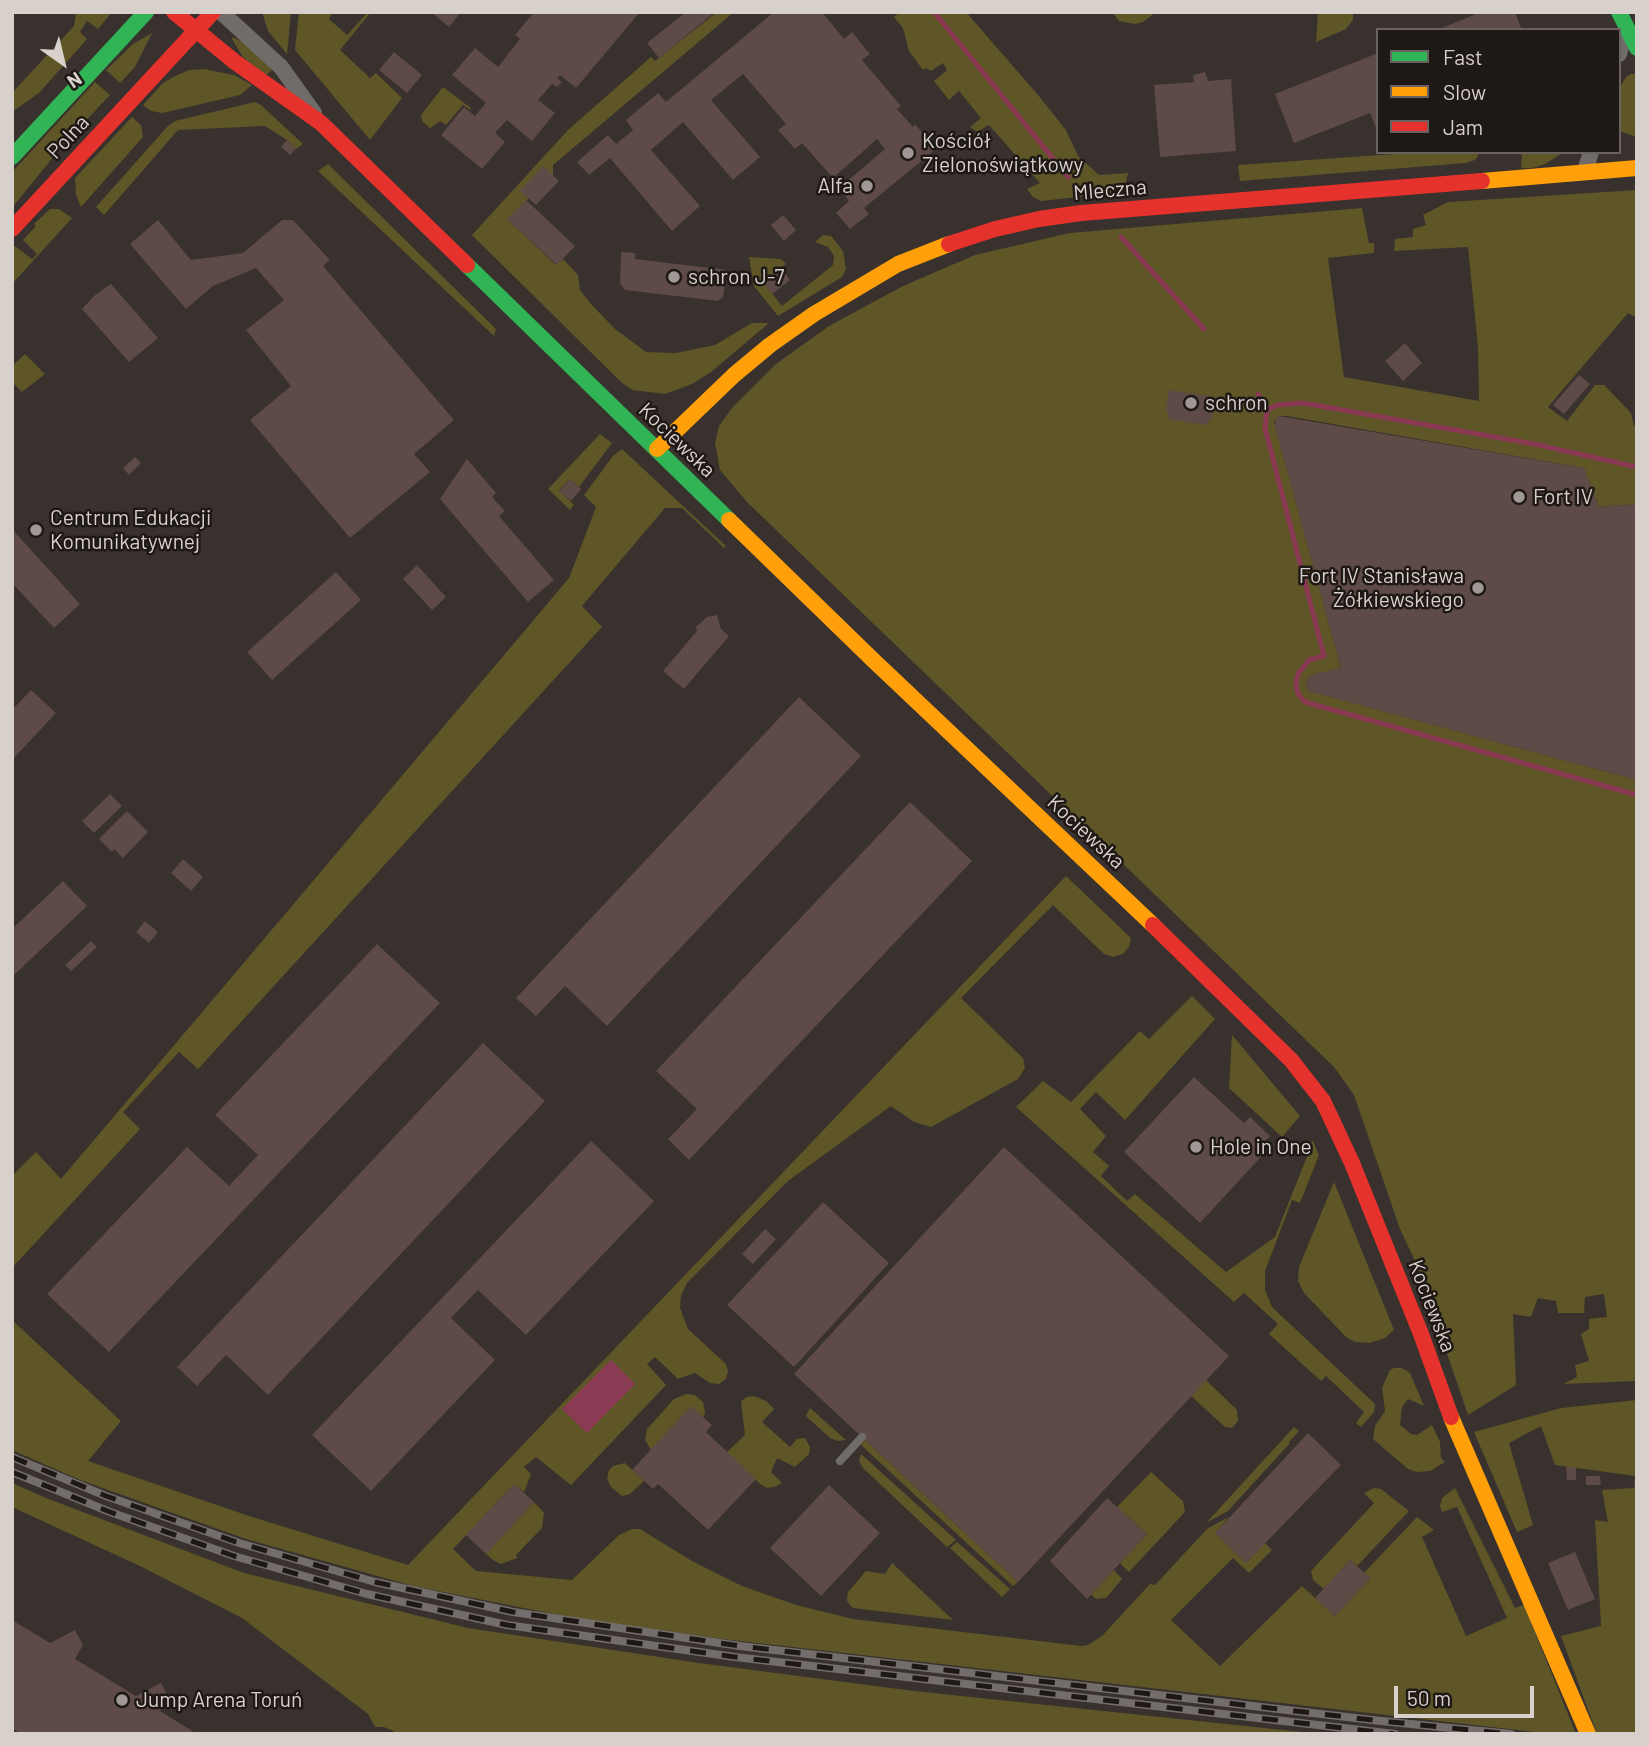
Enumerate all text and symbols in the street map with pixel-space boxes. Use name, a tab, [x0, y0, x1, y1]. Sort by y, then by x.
north arrow	[28, 28, 98, 98]
legend	[1376, 28, 1621, 154]
text: Fast	[1443, 44, 1483, 69]
text: N	[63, 68, 87, 94]
text: Slow	[1443, 79, 1486, 104]
street label: Polna	[42, 110, 94, 164]
text: Jam	[1443, 114, 1483, 139]
place label: Kościół Zielonoświątkowy	[922, 128, 1083, 178]
marker: Kościół Zielonoświątkowy	[900, 145, 916, 161]
place label: Alfa	[818, 173, 853, 199]
street label: Mleczna	[1072, 174, 1148, 206]
marker: Alfa	[859, 178, 875, 194]
place label: schron J-7	[688, 264, 784, 290]
marker: schron J-7	[666, 269, 682, 285]
place label: schron	[1205, 390, 1268, 416]
marker: schron	[1183, 395, 1199, 411]
street label: Kociewska	[633, 397, 721, 483]
place label: Fort IV	[1533, 484, 1593, 510]
marker: Fort IV	[1511, 489, 1527, 505]
place label: Centrum Edukacji Komunikatywnej	[50, 505, 211, 555]
marker: Centrum Edukacji Komunikatywnej	[28, 522, 44, 538]
place label: Fort IV Stanisława Żółkiewskiego	[1299, 563, 1464, 613]
marker: Fort IV Stanisława Żółkiewskiego	[1470, 580, 1486, 596]
street label: Kociewska	[1042, 790, 1130, 874]
place label: Hole in One	[1210, 1134, 1312, 1160]
marker: Hole in One	[1188, 1139, 1204, 1155]
street label: Kociewska	[1403, 1256, 1461, 1356]
scale bar	[1397, 1672, 1537, 1716]
text: 50 m	[1407, 1685, 1451, 1710]
place label: Jump Arena Toruń	[136, 1687, 302, 1713]
marker: Jump Arena Toruń	[114, 1692, 130, 1708]

